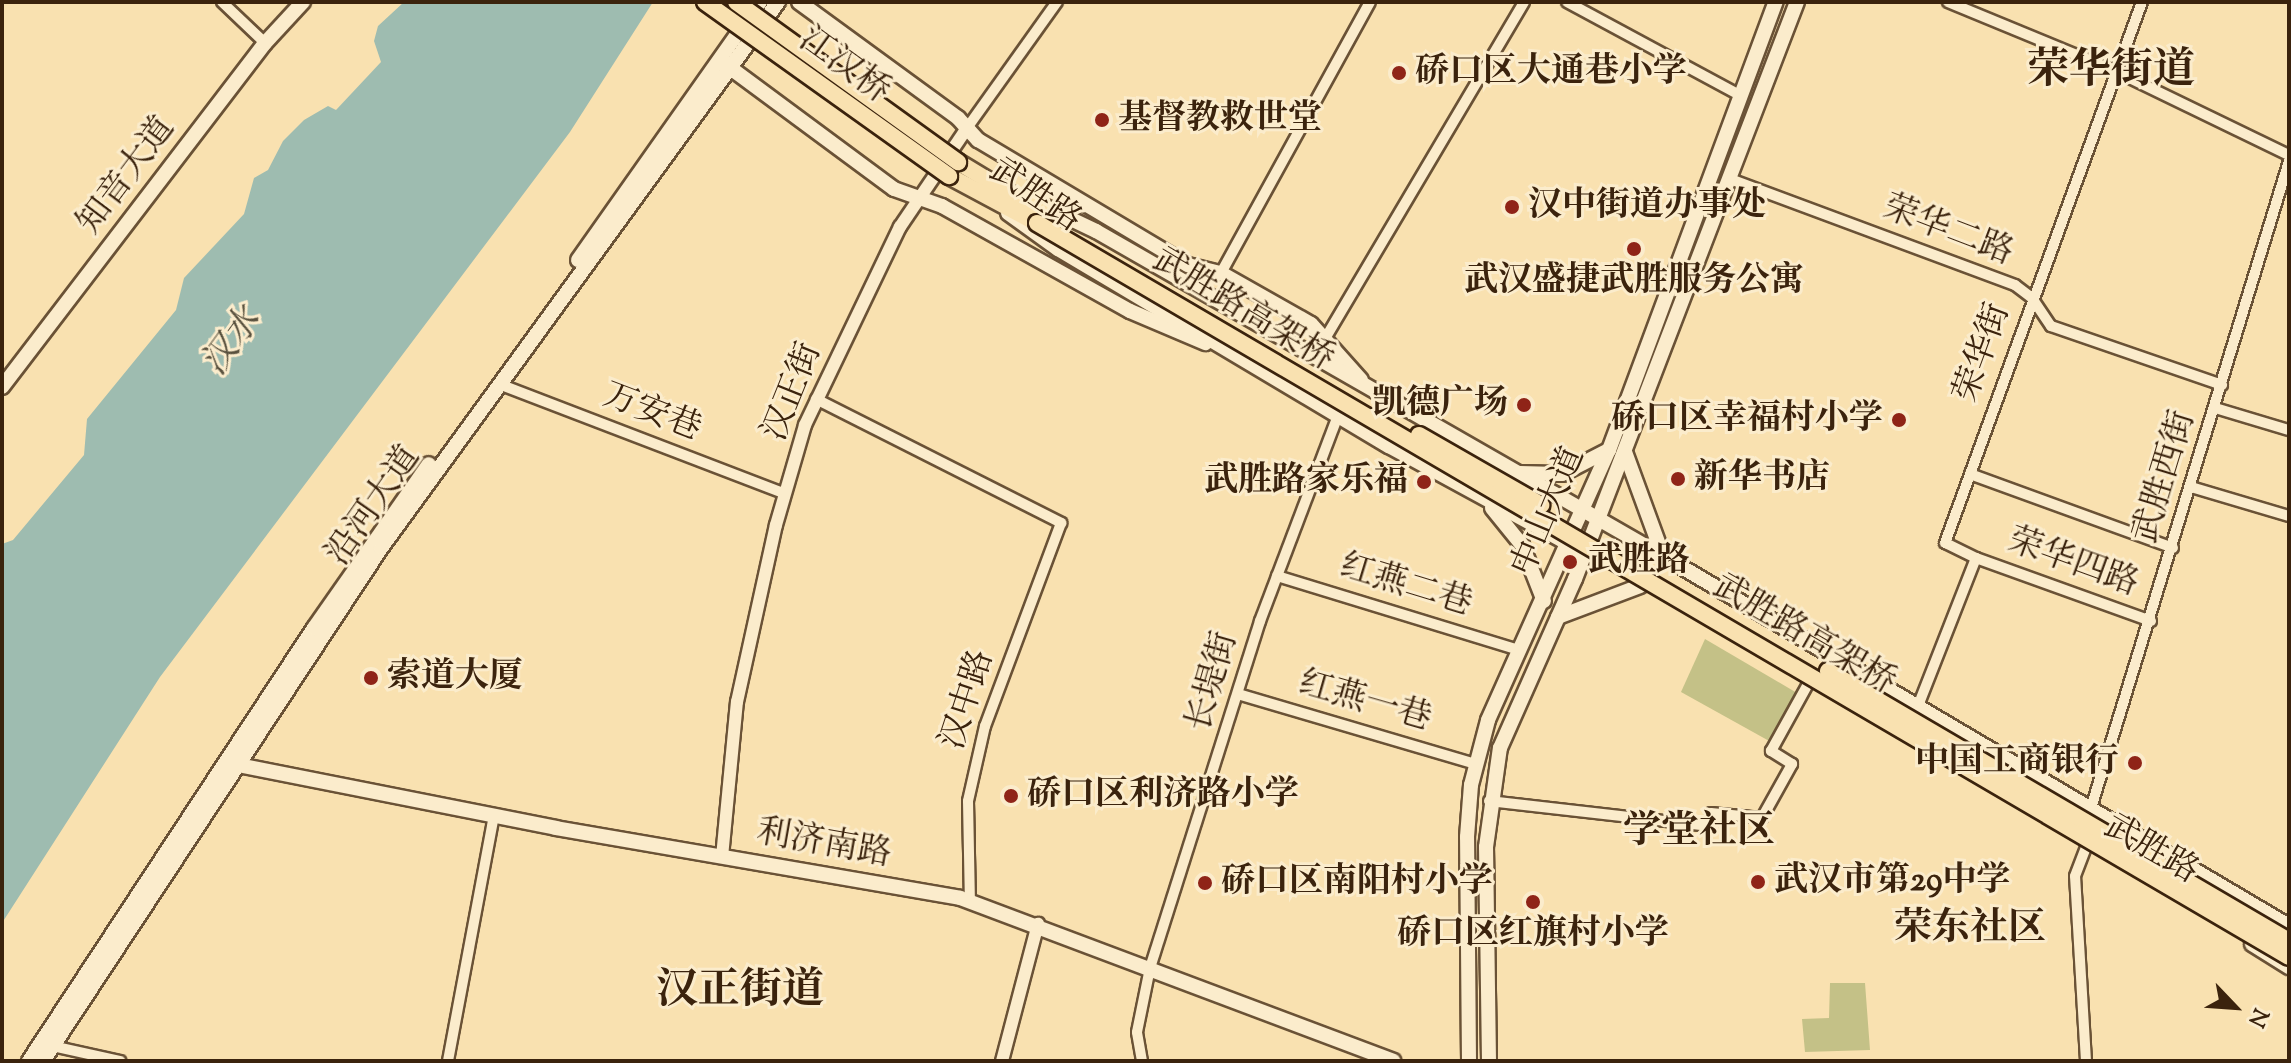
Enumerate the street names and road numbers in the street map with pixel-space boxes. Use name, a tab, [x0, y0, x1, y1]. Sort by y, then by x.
street label: 江汉桥	[791, 20, 897, 112]
street label: 知音大道	[70, 109, 184, 243]
street label: 武胜路	[981, 151, 1089, 241]
street label: 荣华二路	[1877, 188, 2019, 274]
street label: 武胜路高架桥	[1145, 240, 1341, 380]
street label: 荣华街	[1946, 298, 2020, 408]
street label: 汉正街	[755, 337, 831, 447]
street label: 万安巷	[597, 376, 707, 450]
street label: 武胜西街	[2126, 406, 2204, 548]
street label: 沿河大道	[318, 439, 430, 573]
street label: 中山大道	[1504, 441, 1594, 583]
street label: 荣华四路	[2002, 521, 2144, 605]
street label: 红燕二巷	[1335, 547, 1477, 625]
street label: 武胜路高架桥	[1705, 566, 1903, 704]
street label: 长堤街	[1179, 627, 1247, 737]
street label: 汉中路	[933, 645, 1003, 755]
street label: 红燕一巷	[1294, 664, 1436, 740]
street label: 武胜路	[2097, 807, 2205, 893]
street label: 利济南路	[753, 812, 895, 876]

